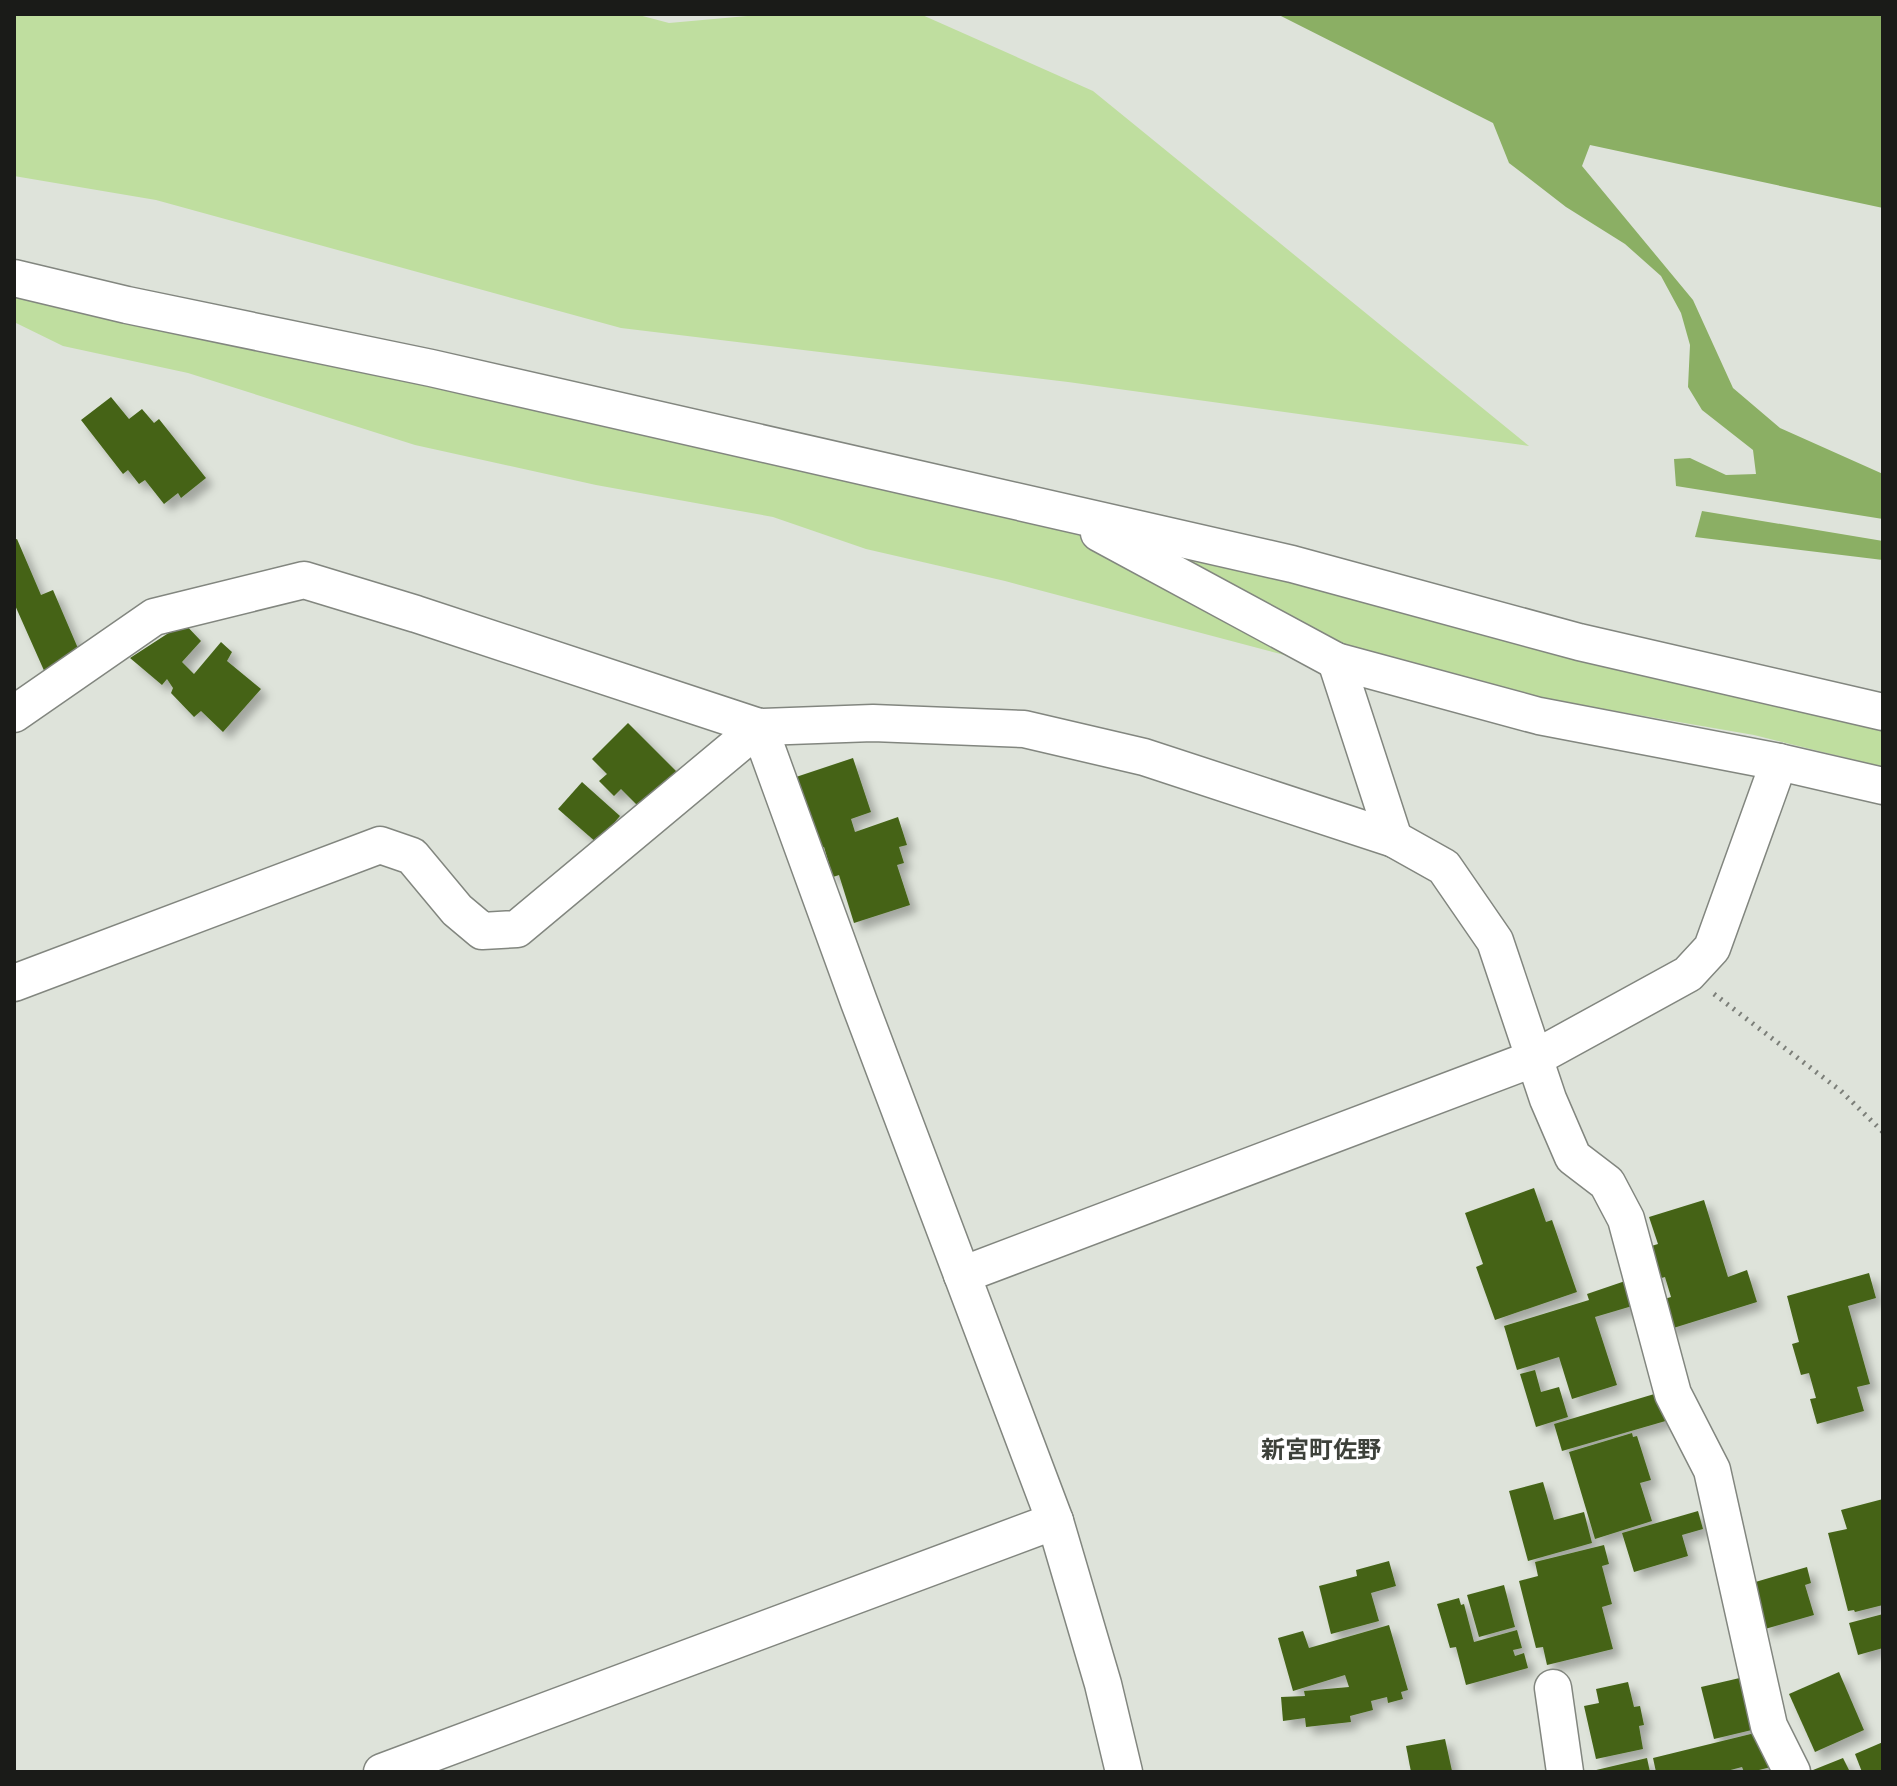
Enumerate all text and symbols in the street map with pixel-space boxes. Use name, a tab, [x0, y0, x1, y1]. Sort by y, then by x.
district label: 新宮町佐野	[1261, 1437, 1381, 1467]

